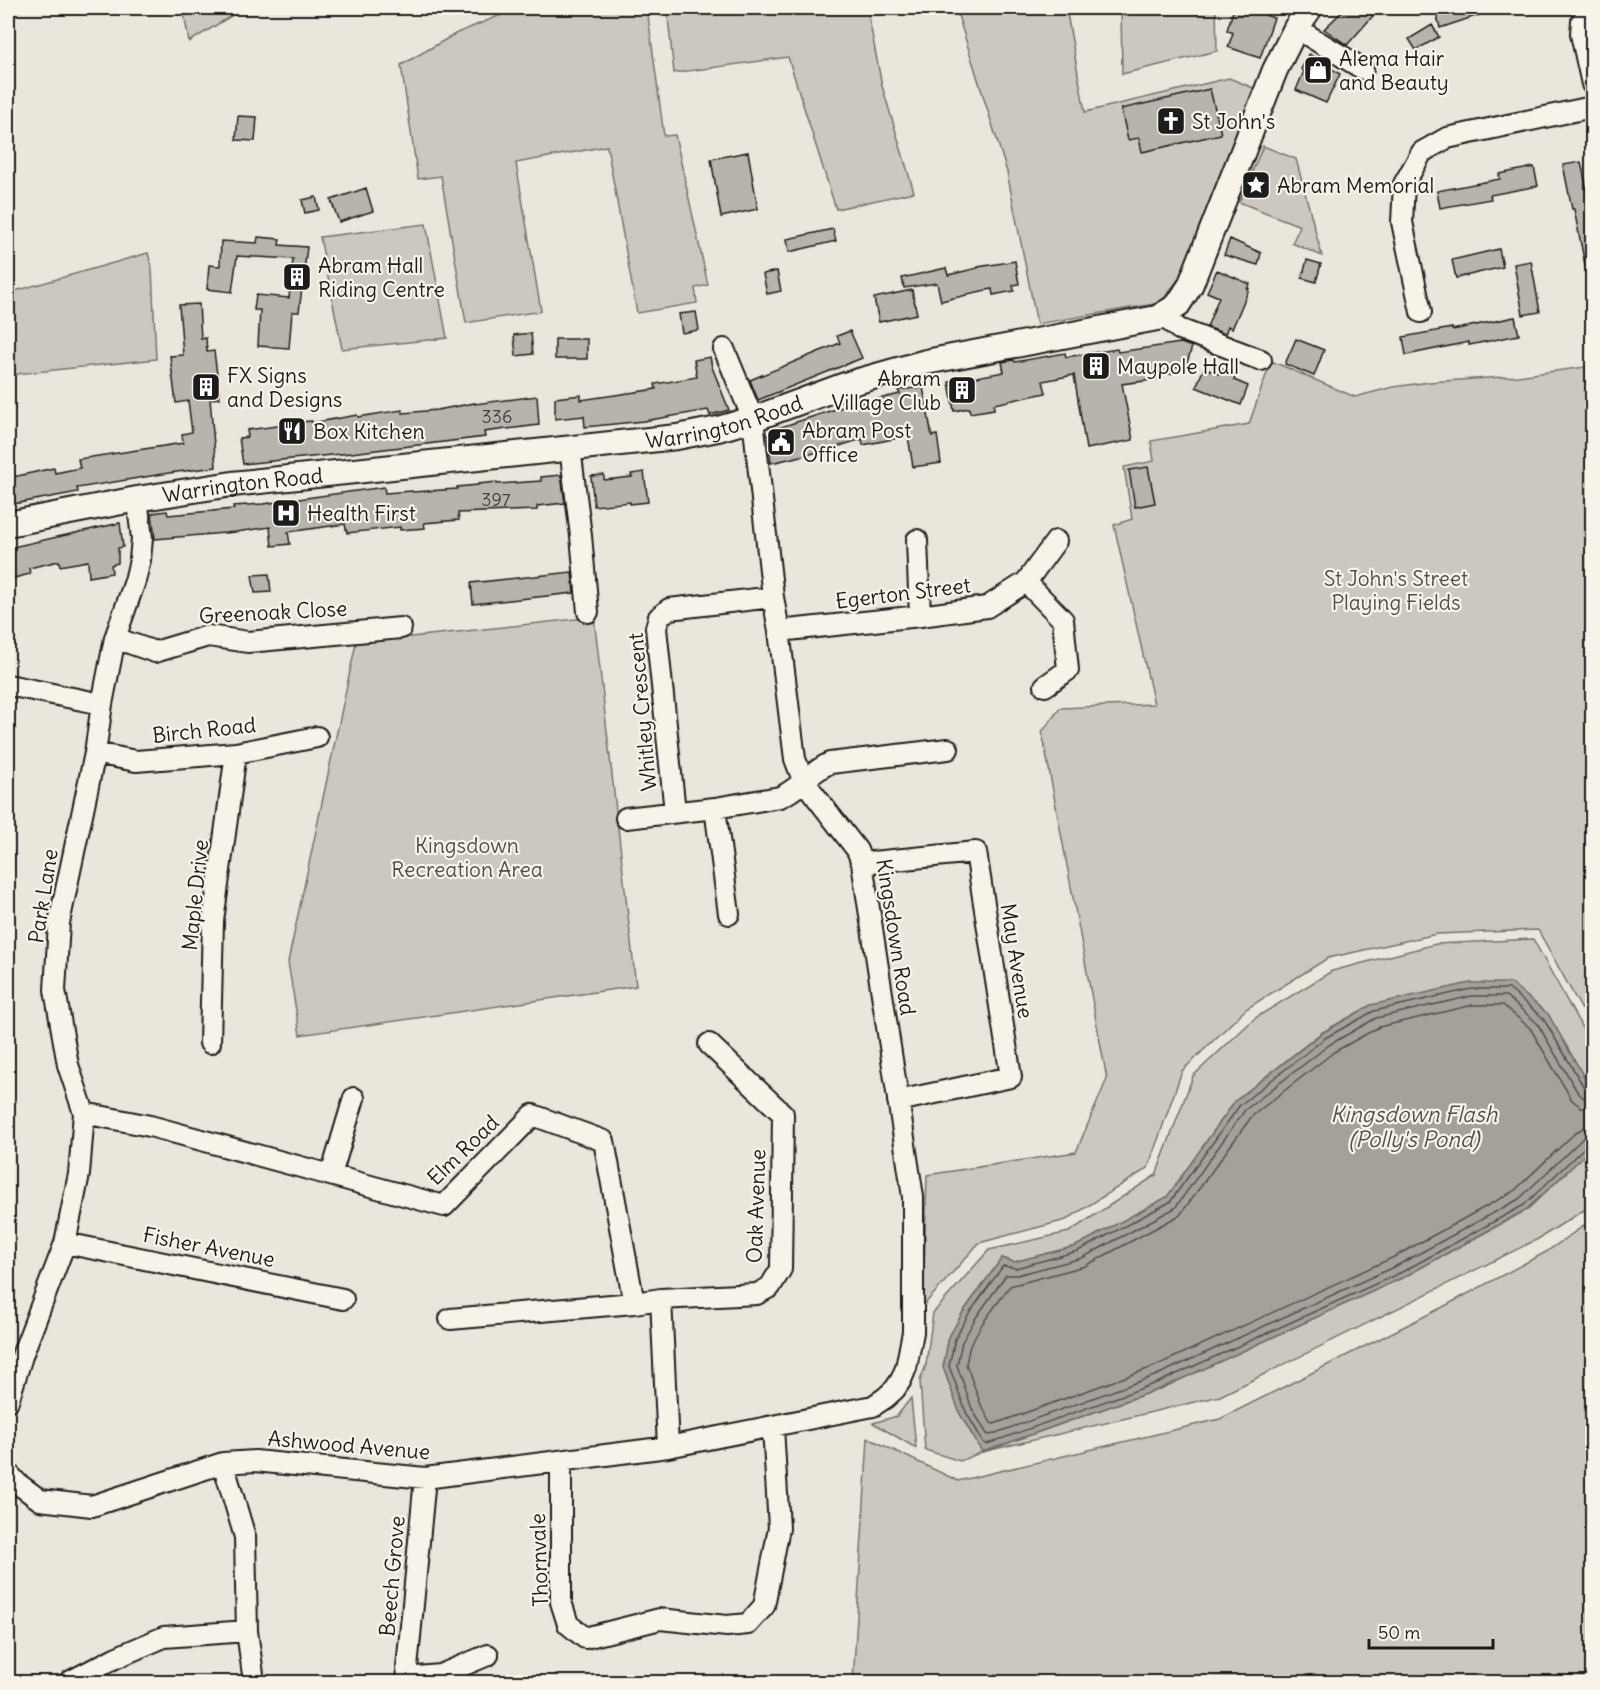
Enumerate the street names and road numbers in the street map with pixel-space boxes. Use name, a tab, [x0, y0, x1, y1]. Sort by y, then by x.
street label: Warrington Road	[644, 389, 806, 454]
street label: Warrington Road	[160, 461, 324, 508]
street label: Egerton Street	[834, 571, 972, 615]
street label: Greenoak Close	[198, 595, 348, 629]
street label: Whitley Crescent	[622, 632, 662, 792]
street label: Birch Road	[151, 711, 257, 749]
street label: Maple Drive	[176, 838, 214, 952]
street label: Park Lane	[22, 847, 64, 945]
street label: Kingsdown Road	[870, 857, 922, 1017]
street label: May Avenue	[995, 902, 1039, 1020]
street label: Elm Road	[421, 1109, 505, 1191]
street label: Oak Avenue	[741, 1148, 771, 1264]
street label: Fisher Avenue	[141, 1221, 277, 1273]
street label: Ashwood Avenue	[267, 1424, 431, 1466]
street label: Thornvale	[524, 1513, 554, 1607]
street label: Beech Grove	[373, 1515, 411, 1637]

